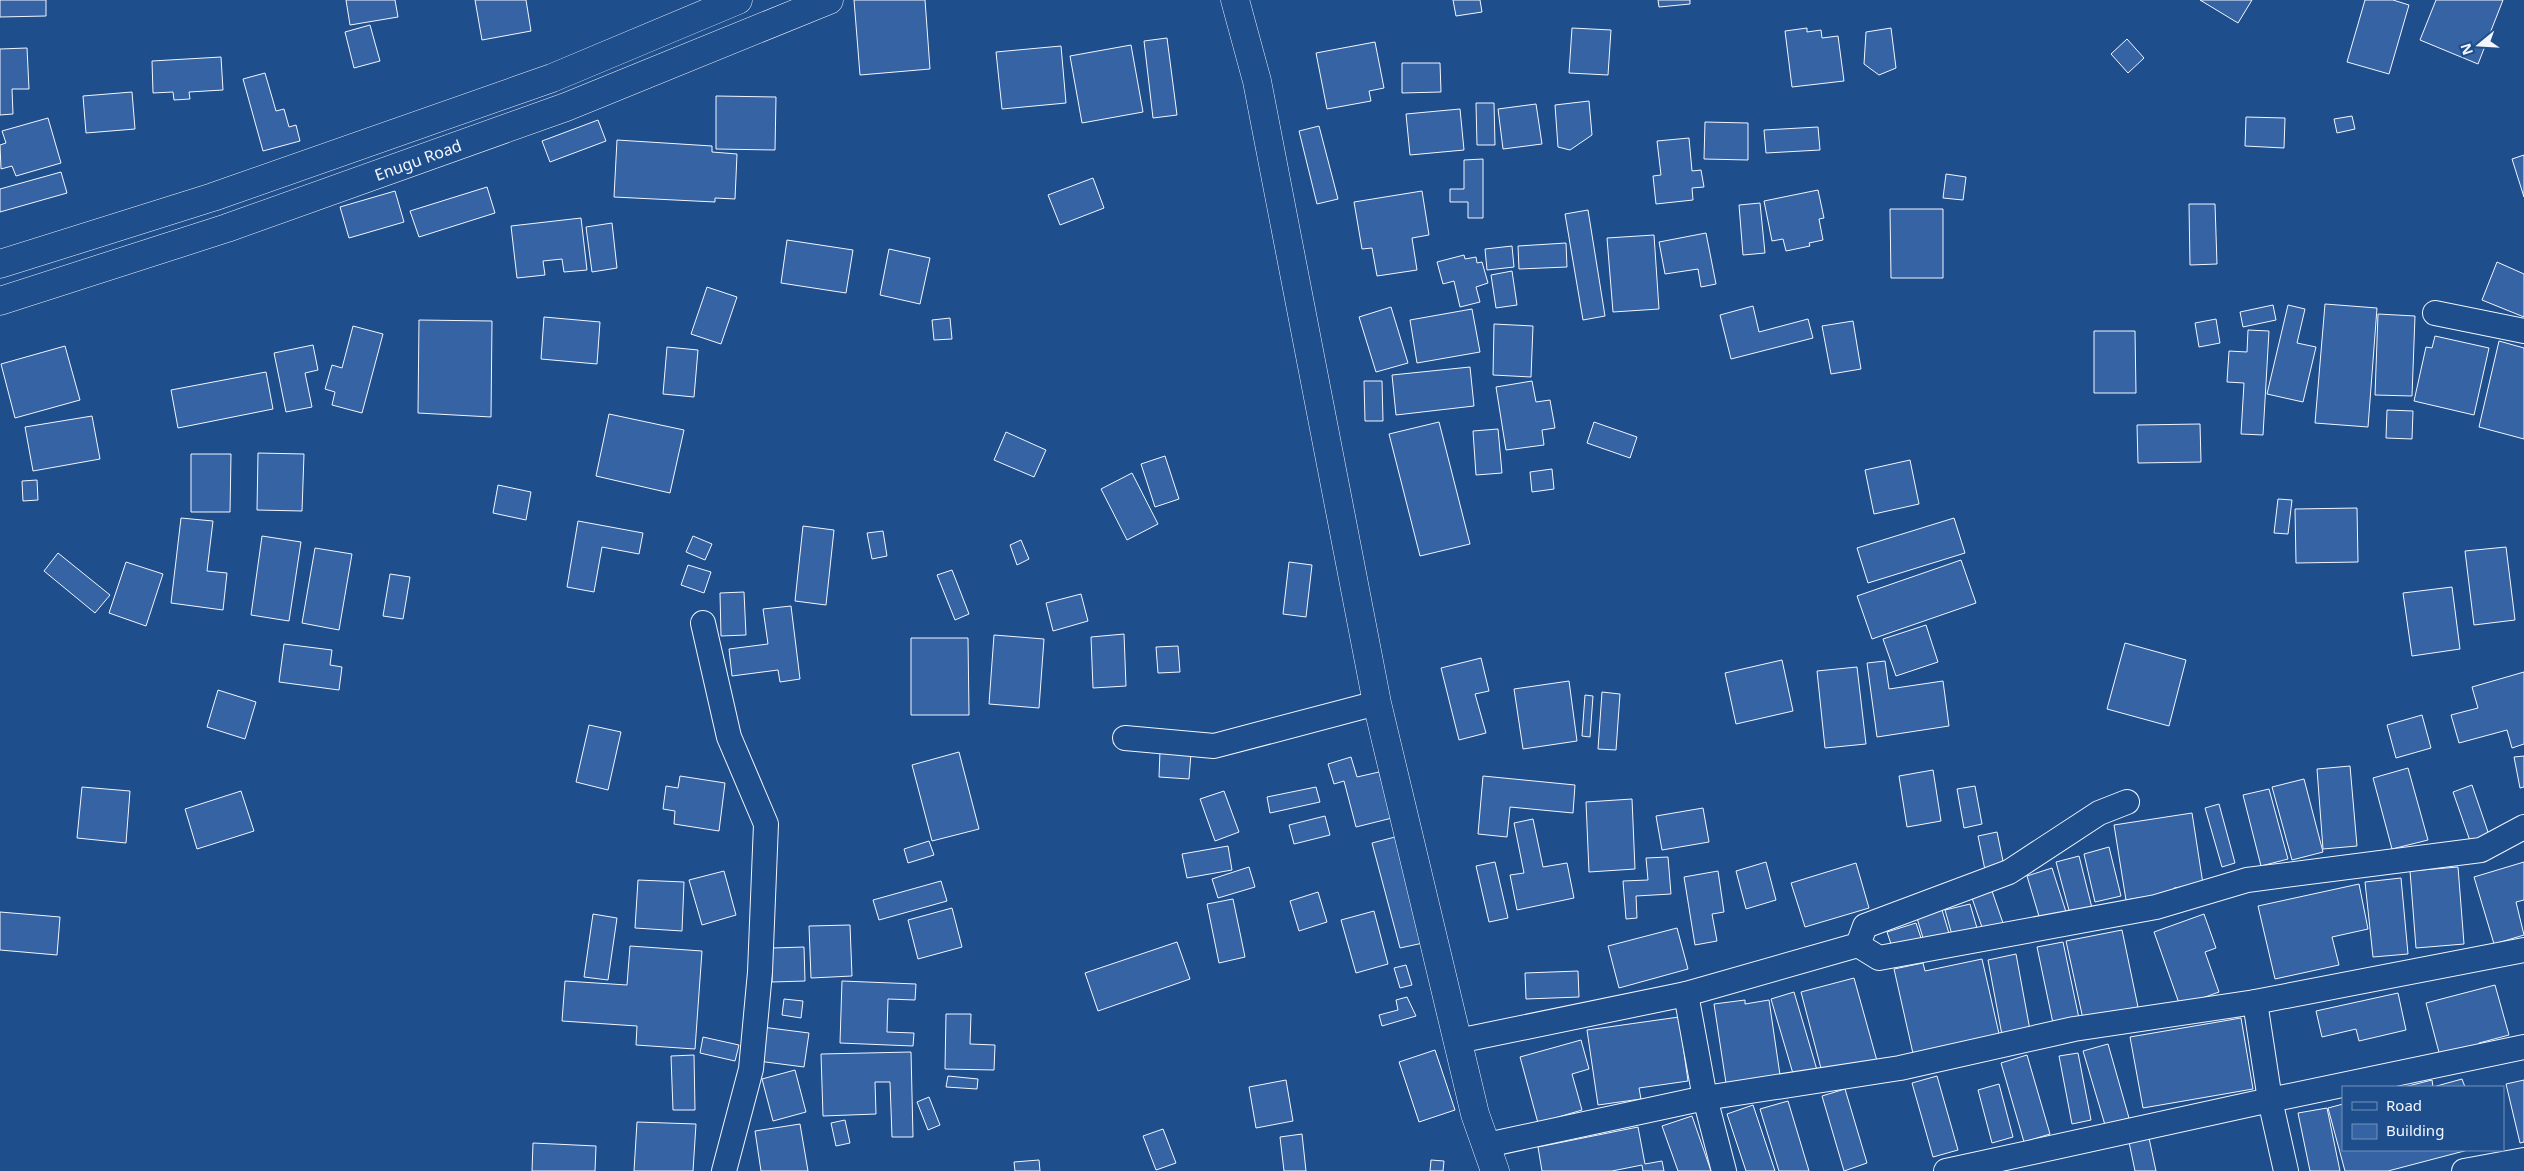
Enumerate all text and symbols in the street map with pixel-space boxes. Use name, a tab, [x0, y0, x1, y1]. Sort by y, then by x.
north arrow	[2454, 20, 2504, 70]
text: N	[2455, 41, 2477, 58]
street label: Enugu Road	[371, 134, 465, 186]
legend	[2342, 1086, 2504, 1151]
text: Road	[2386, 1095, 2422, 1115]
text: Building	[2386, 1120, 2444, 1140]

